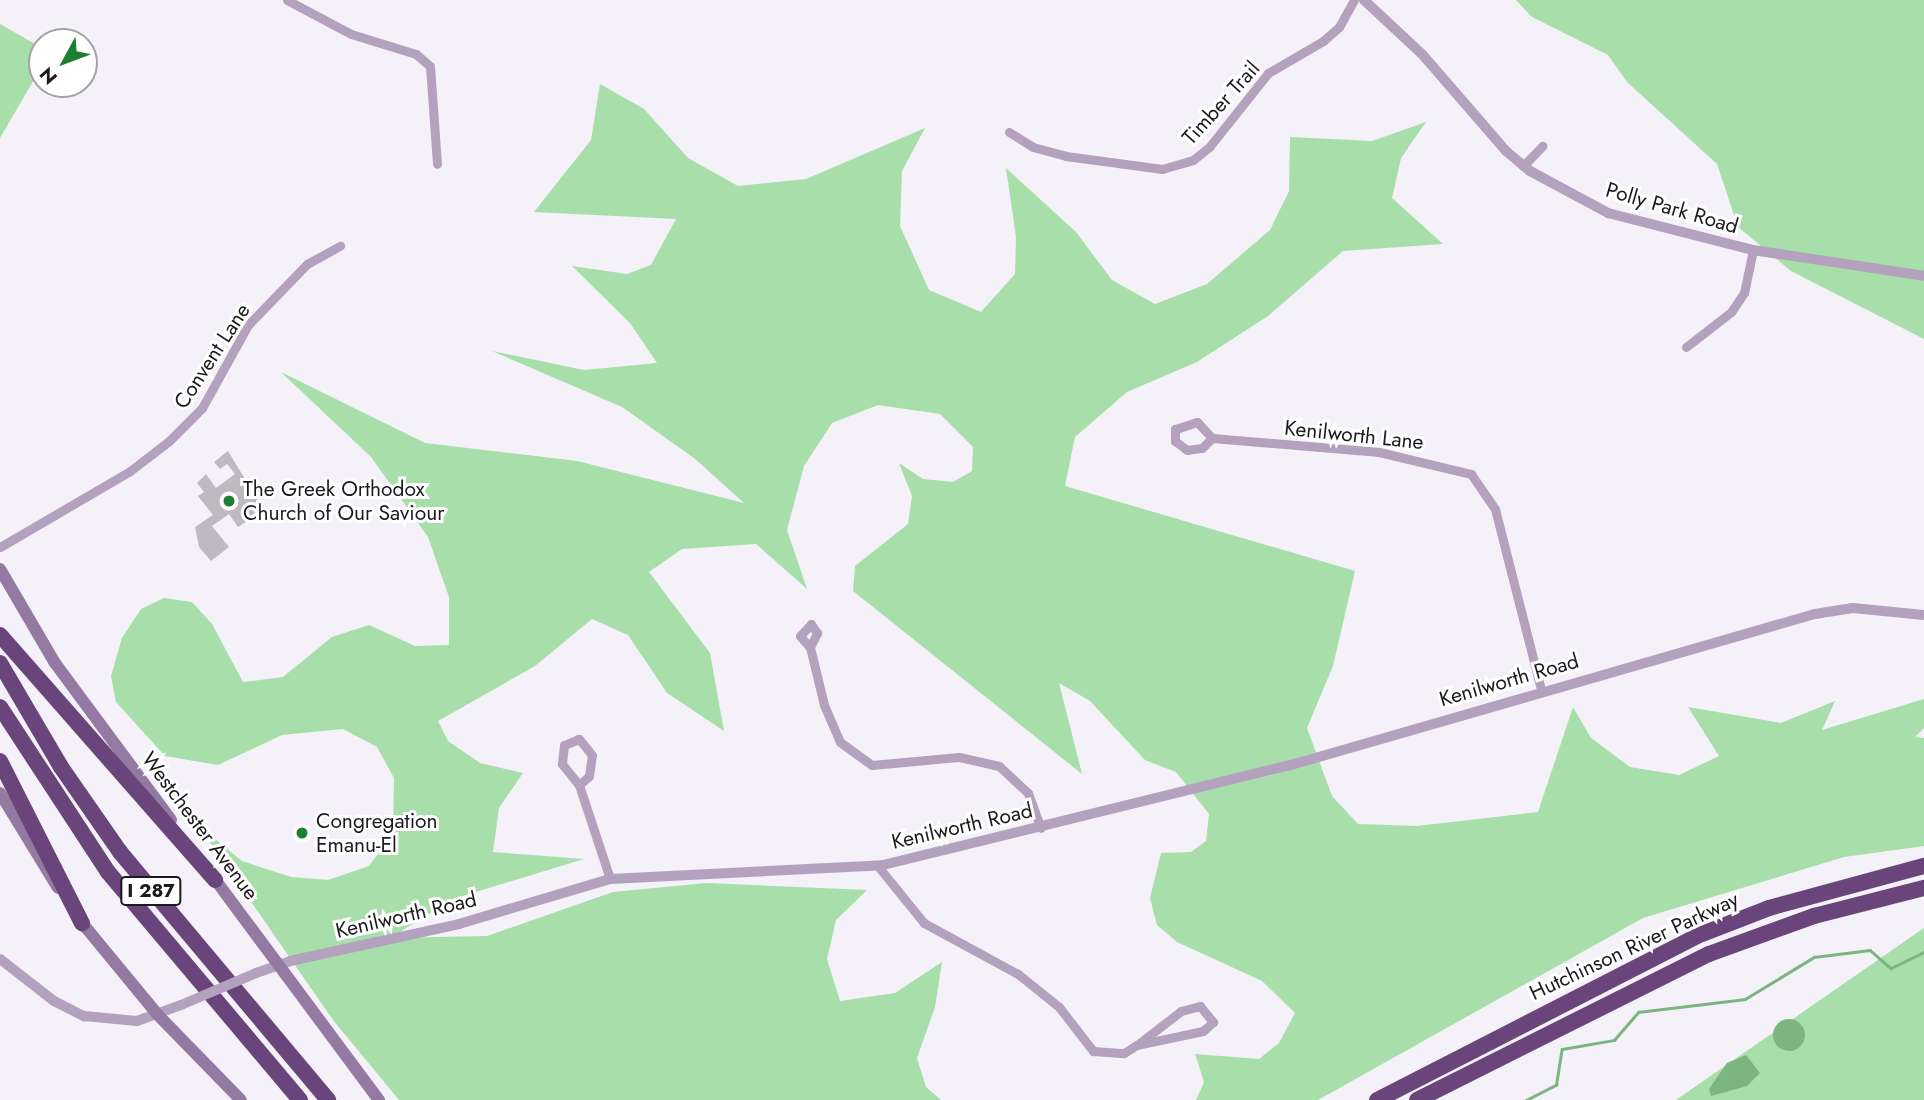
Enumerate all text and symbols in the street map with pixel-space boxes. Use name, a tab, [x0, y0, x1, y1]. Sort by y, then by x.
north arrow	[28, 28, 98, 98]
street label: Timber Trail	[1177, 56, 1265, 150]
text: N	[33, 61, 63, 90]
street label: Polly Park Road	[1603, 177, 1741, 239]
street label: Convent Lane	[169, 299, 255, 413]
street label: Kenilworth Lane	[1283, 415, 1425, 455]
place label: The Greek Orthodox Church of Our Saviour	[243, 476, 444, 526]
marker: The Greek Orthodox Church of Our Saviour	[221, 493, 237, 509]
street label: Kenilworth Road	[1436, 648, 1582, 712]
street label: Westchester Avenue	[136, 747, 264, 905]
street label: Kenilworth Road	[889, 798, 1035, 854]
place label: Congregation Emanu-El	[316, 808, 438, 858]
marker: Congregation Emanu-El	[294, 825, 310, 841]
road number: I 287	[120, 876, 182, 906]
street label: Hutchinson River Parkway	[1526, 886, 1742, 1006]
street label: Kenilworth Road	[333, 887, 479, 943]

